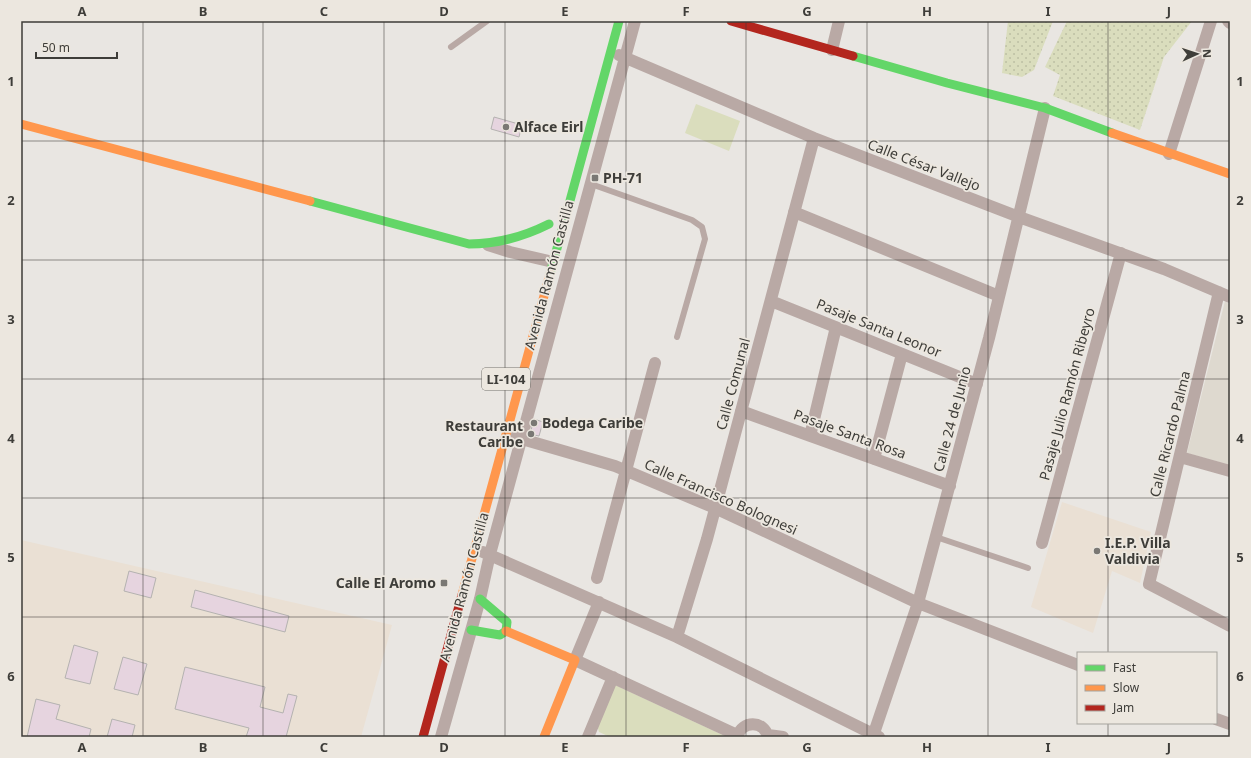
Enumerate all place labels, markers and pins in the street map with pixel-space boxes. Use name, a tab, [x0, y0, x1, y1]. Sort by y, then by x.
place label: Alface Eirl	[514, 117, 583, 136]
marker: Alface Eirl	[501, 122, 511, 132]
place label: PH-71	[603, 168, 643, 187]
marker: PH-71	[590, 173, 600, 183]
place label: Bodega Caribe	[542, 413, 643, 432]
place label: Restaurant Caribe	[445, 416, 523, 451]
marker: Bodega Caribe	[529, 418, 539, 428]
marker: Restaurant Caribe	[526, 429, 536, 439]
place label: I.E.P. Villa Valdivia	[1105, 533, 1171, 568]
marker: I.E.P. Villa Valdivia	[1092, 546, 1102, 556]
place label: Calle El Aromo	[336, 573, 436, 592]
marker: Calle El Aromo	[439, 578, 449, 588]

